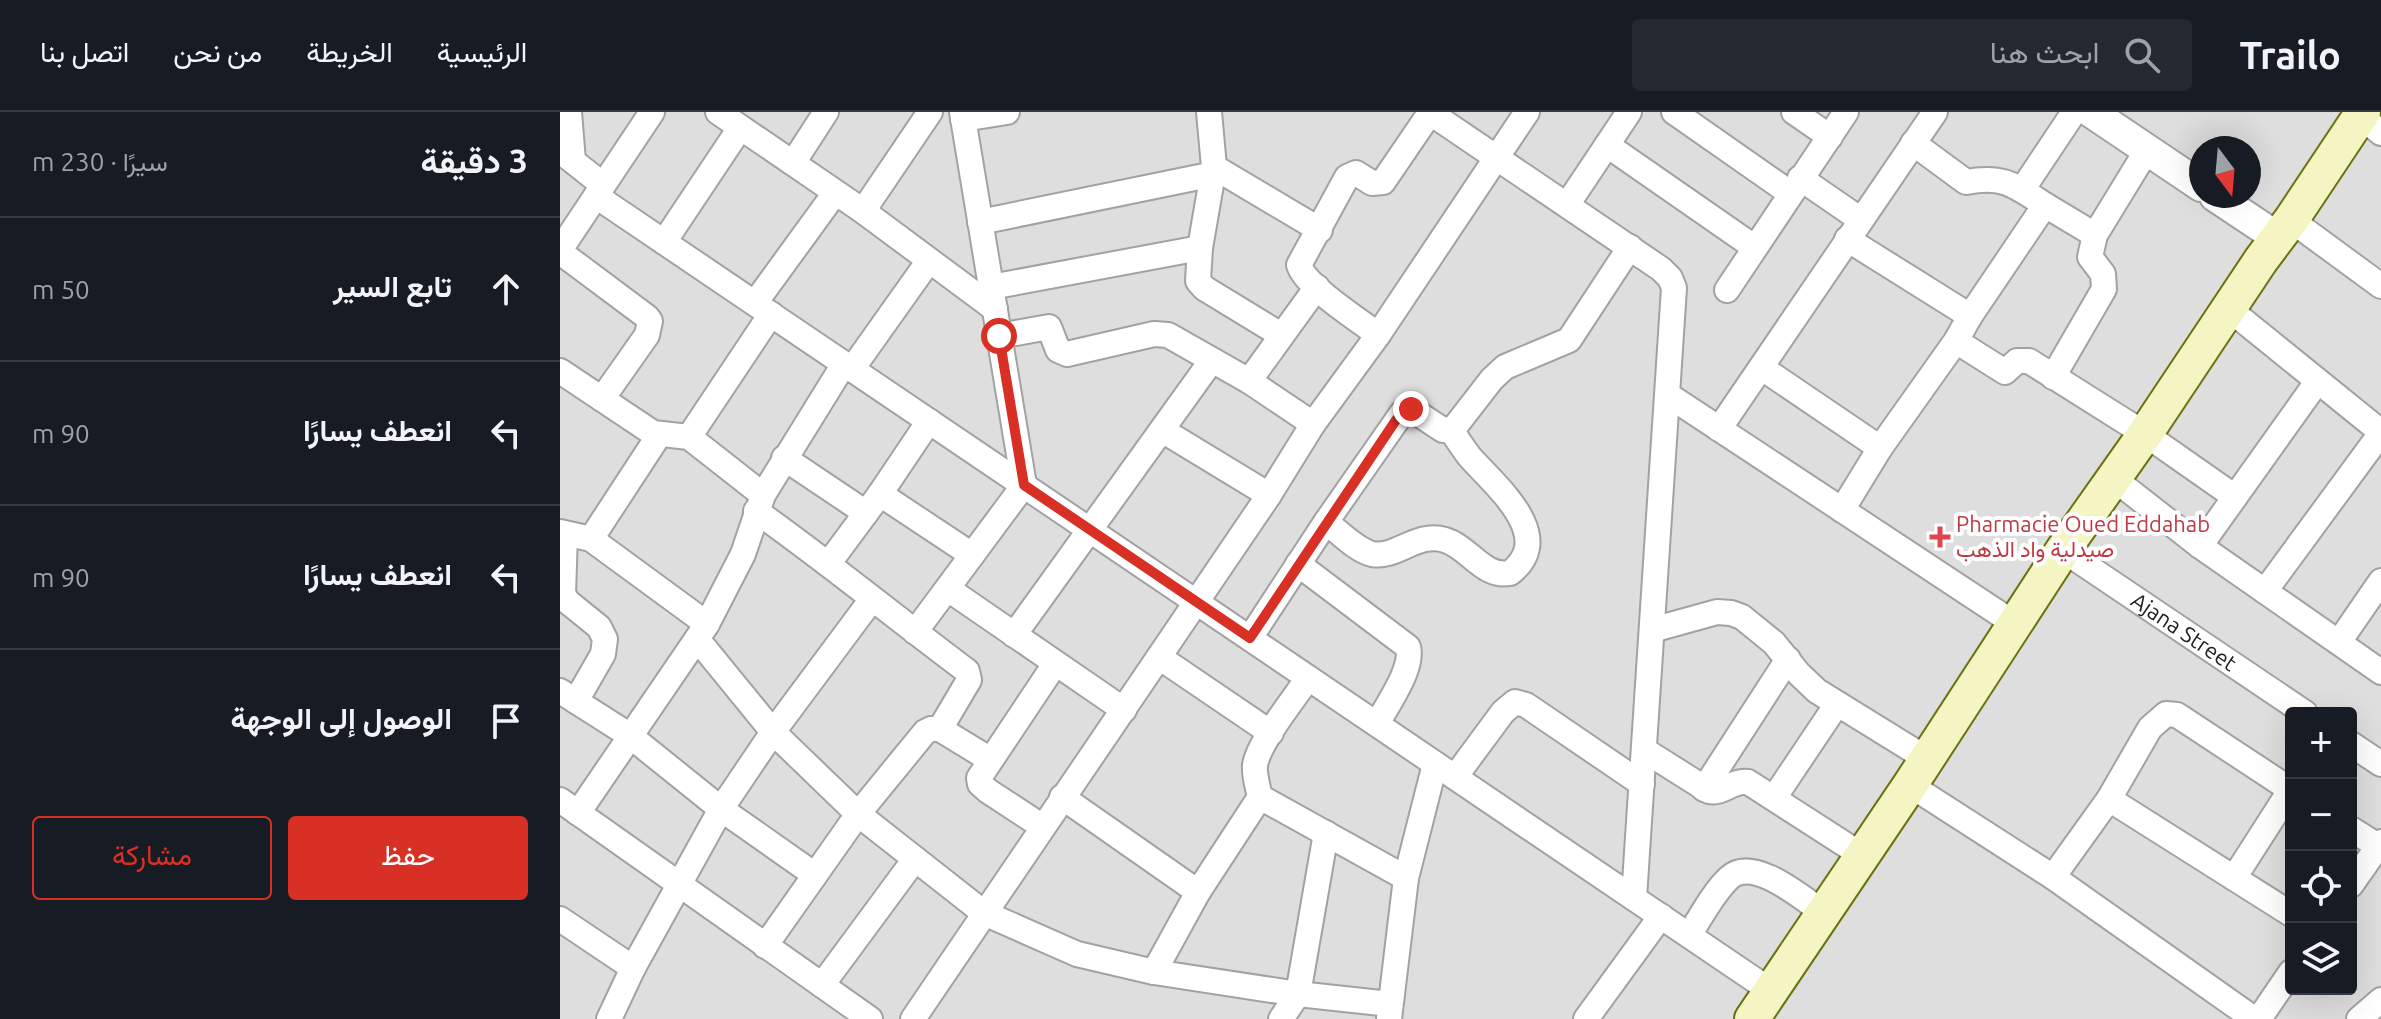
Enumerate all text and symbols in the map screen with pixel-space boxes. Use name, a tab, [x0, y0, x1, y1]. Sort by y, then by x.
search box	[1632, 19, 2192, 91]
icon: search	[2120, 33, 2164, 77]
text: Trailo	[2240, 34, 2341, 76]
text: ابحث هنا	[1990, 35, 2100, 69]
text: اتصل بنا	[40, 36, 129, 67]
text: من نحن	[173, 36, 262, 67]
text: الخريطة	[306, 36, 393, 67]
text: الرئيسية	[437, 36, 527, 67]
north arrow	[2189, 136, 2261, 208]
text: 3 دقيقة	[421, 141, 528, 179]
text: سيرًا · 230 m	[32, 147, 168, 176]
icon: ahead	[484, 267, 528, 311]
text: تابع السير	[333, 269, 452, 303]
text: 50 m	[32, 275, 90, 304]
route start	[981, 318, 1017, 354]
route end	[1393, 391, 1429, 427]
icon: left	[484, 411, 528, 455]
text: انعطف يسارًا	[303, 413, 452, 447]
text: 90 m	[32, 419, 90, 448]
place label: Pharmacie Oued Eddahab صيدلية واد الذهب	[1956, 511, 2210, 563]
marker: Pharmacie Oued Eddahab صيدلية واد الذهب	[1931, 528, 1949, 546]
icon: left	[484, 555, 528, 599]
text: انعطف يسارًا	[303, 557, 452, 591]
text: 90 m	[32, 563, 90, 592]
street label: Ajana Street	[2127, 587, 2242, 676]
icon: arrive	[484, 699, 528, 743]
text: الوصول إلى الوجهة	[230, 701, 452, 735]
map controls	[2285, 707, 2357, 995]
button: +	[2285, 707, 2357, 779]
button: −	[2285, 779, 2357, 851]
button: مشاركة	[32, 816, 272, 900]
button: حفظ	[288, 816, 528, 900]
button: locate	[2285, 851, 2357, 923]
button: layers	[2285, 923, 2357, 995]

